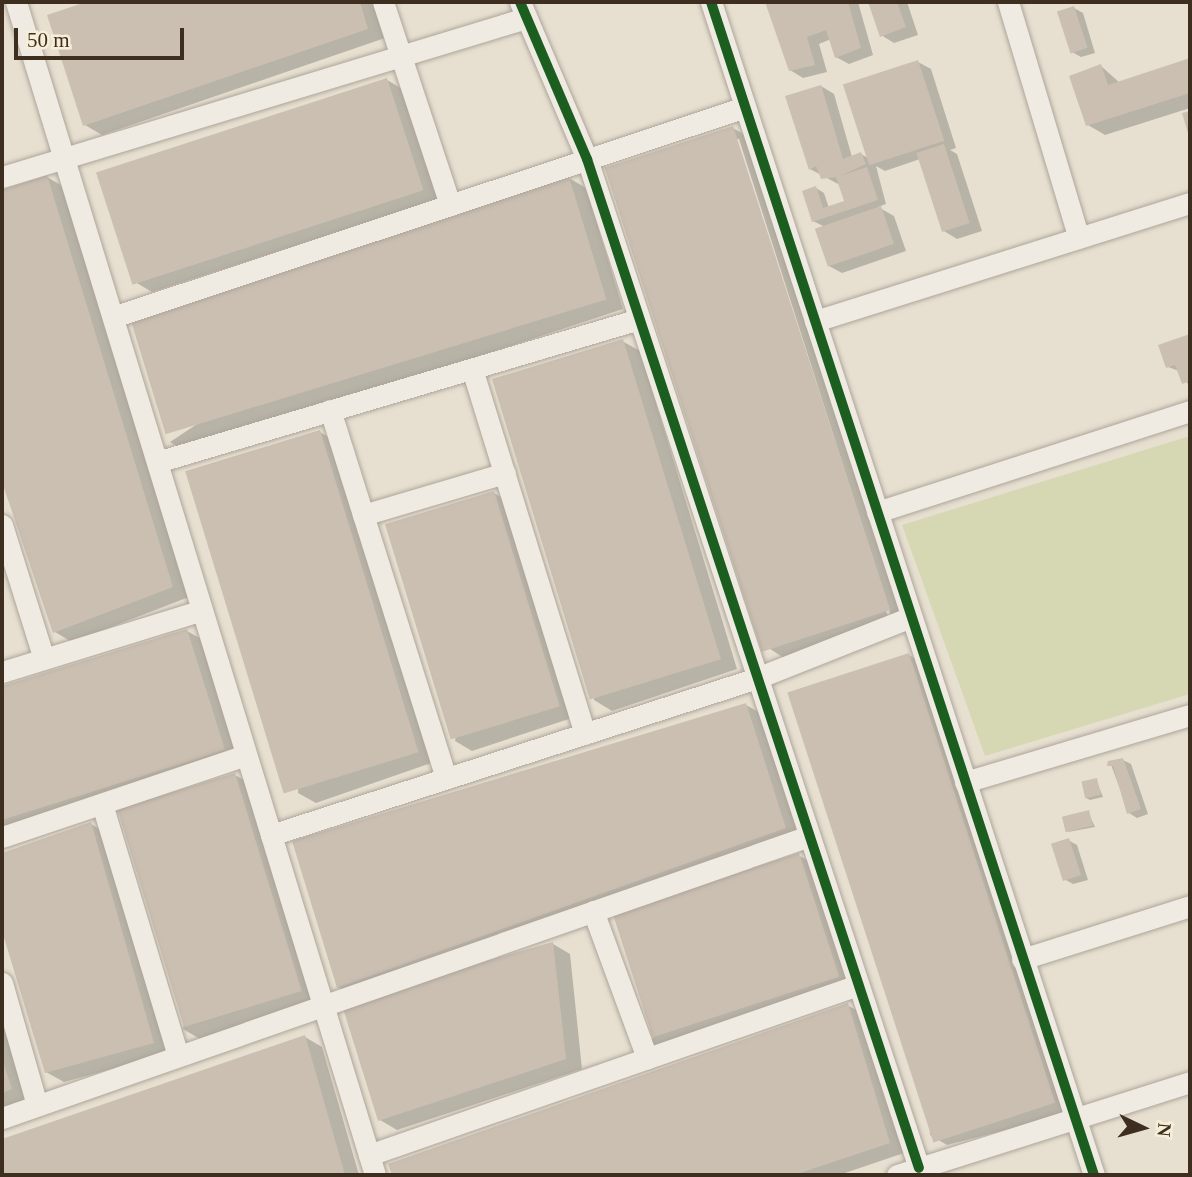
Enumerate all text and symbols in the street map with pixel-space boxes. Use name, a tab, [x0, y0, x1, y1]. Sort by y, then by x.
scale bar	[18, 14, 187, 58]
text: 50 m	[27, 28, 70, 52]
north arrow	[1108, 1093, 1178, 1163]
text: N	[1153, 1122, 1175, 1138]

